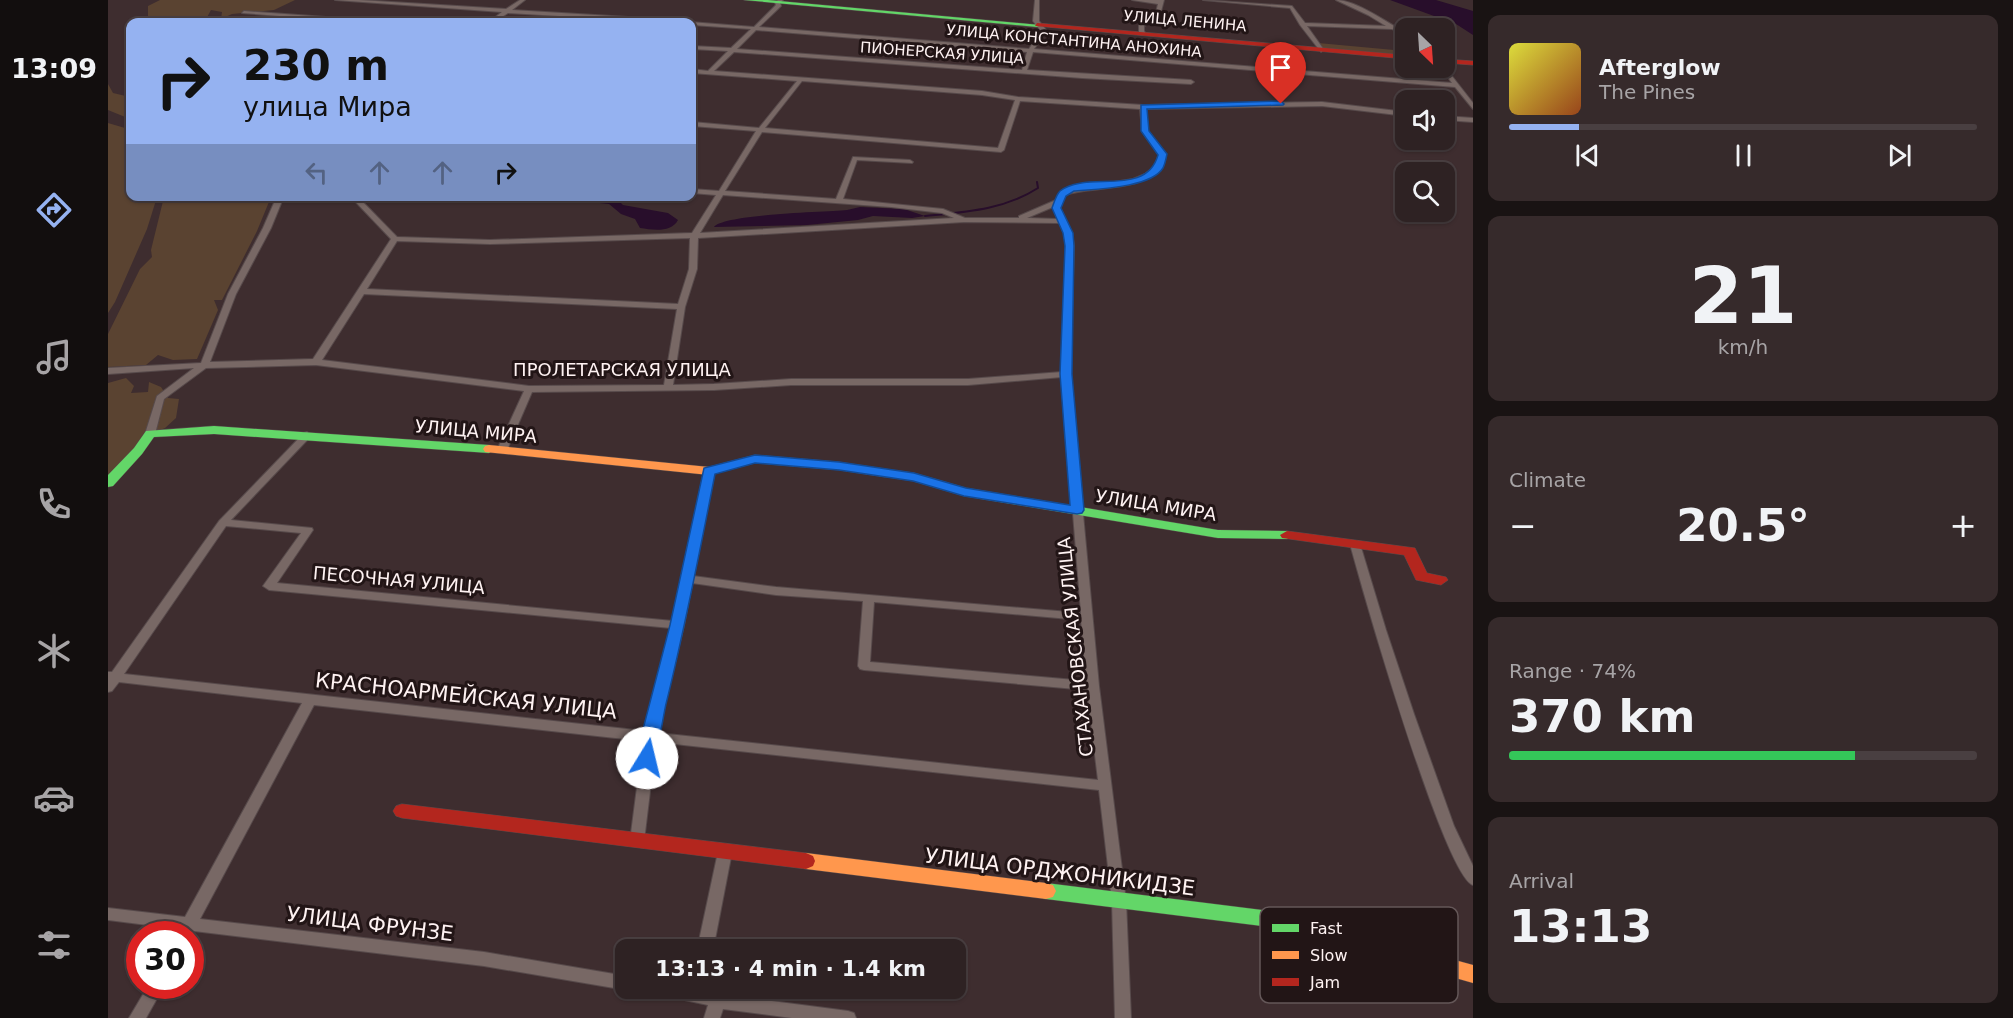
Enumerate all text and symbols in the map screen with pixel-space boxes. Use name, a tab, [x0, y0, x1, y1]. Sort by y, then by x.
street label: УЛИЦА ЛЕНИНА	[1123, 7, 1248, 35]
north arrow	[1395, 18, 1455, 78]
map controls	[1395, 18, 1455, 222]
street label: УЛИЦА КОНСТАНТИНА АНОХИНА	[946, 21, 1203, 61]
street label: ПИОНЕРСКАЯ УЛИЦА	[859, 38, 1025, 68]
text: 230 m	[243, 41, 389, 90]
icon: right	[144, 42, 222, 120]
pin	[1255, 42, 1306, 104]
icon: arrive	[1264, 51, 1297, 84]
text: 13:09	[11, 53, 97, 84]
text: Afterglow	[1599, 55, 1721, 80]
text: The Pines	[1599, 80, 1695, 104]
button: sound	[1395, 90, 1455, 150]
text: улица Мира	[243, 91, 412, 122]
icon: previous	[1571, 139, 1604, 172]
icon: pause	[1727, 139, 1760, 172]
icon: next	[1883, 139, 1916, 172]
icon: left	[300, 156, 333, 189]
icon: ahead	[363, 156, 396, 189]
icon: ahead	[426, 156, 459, 189]
icon: right	[489, 156, 522, 189]
button: search	[1395, 162, 1455, 222]
icon: directions	[33, 189, 75, 231]
text: 21	[1689, 251, 1797, 341]
text: km/h	[1718, 335, 1768, 359]
icon: music	[33, 336, 75, 378]
street label: ПРОЛЕТАРСКАЯ УЛИЦА	[513, 359, 732, 380]
street label: УЛИЦА МИРА	[414, 415, 538, 447]
text: Climate	[1509, 468, 1586, 492]
icon: phone	[33, 483, 75, 525]
street label: УЛИЦА МИРА	[1094, 485, 1219, 525]
text: 20.5°	[1676, 499, 1810, 552]
text: −	[1509, 506, 1537, 545]
text: +	[1949, 506, 1977, 545]
street label: СТАХАНОВСКАЯ УЛИЦА	[1053, 535, 1097, 758]
street label: ПЕСОЧНАЯ УЛИЦА	[312, 562, 486, 598]
icon: climate	[33, 630, 75, 672]
text: Range · 74%	[1509, 659, 1636, 683]
street label: КРАСНОАРМЕЙСКАЯ УЛИЦА	[314, 667, 619, 724]
text: 370 km	[1509, 690, 1695, 743]
position arrow	[615, 726, 679, 790]
icon: car	[33, 777, 75, 819]
street label: УЛИЦА ОРДЖОНИКИДЗЕ	[924, 844, 1196, 900]
text: Arrival	[1509, 869, 1574, 893]
text: 13:13	[1509, 900, 1652, 953]
street label: УЛИЦА ФРУНЗЕ	[285, 902, 455, 946]
legend	[1260, 907, 1458, 1003]
text: Fast	[1310, 919, 1342, 938]
speed limit sign: 30	[126, 921, 204, 999]
icon: filters	[33, 924, 75, 966]
text: Slow	[1310, 946, 1347, 965]
text: 13:13 · 4 min · 1.4 km	[655, 956, 926, 981]
text: Jam	[1309, 973, 1340, 992]

